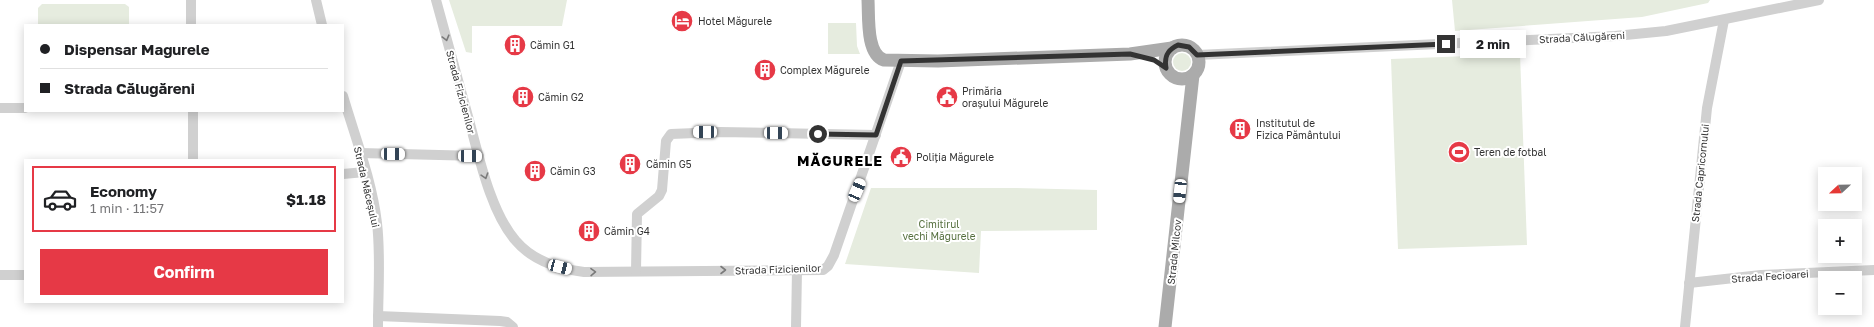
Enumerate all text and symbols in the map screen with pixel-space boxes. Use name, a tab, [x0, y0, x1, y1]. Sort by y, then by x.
hotel icon: Hotel Măgurele	[669, 8, 695, 34]
place label: Hotel Măgurele	[698, 15, 772, 27]
street label: Strada Călugăreni	[1539, 29, 1625, 45]
callout: 2 min	[1460, 30, 1526, 58]
building icon: Cămin G1	[502, 32, 528, 58]
one-way arrow	[441, 34, 450, 41]
route end	[1437, 35, 1455, 53]
text: 2 min	[1476, 36, 1510, 52]
place label: Cămin G1	[530, 39, 575, 51]
text: Dispensar Magurele	[64, 40, 210, 58]
street label: Strada Fizicienilor	[444, 49, 478, 135]
building icon: Complex Măgurele	[752, 57, 778, 83]
place label: Complex Măgurele	[780, 64, 870, 76]
text: Strada Călugăreni	[64, 79, 195, 97]
building icon: Cămin G2	[510, 84, 536, 110]
public building icon: Primăria orașului Măgurele	[934, 84, 960, 110]
place label: Primăria orașului Măgurele	[962, 85, 1048, 110]
place label: Cămin G2	[538, 91, 584, 103]
building icon: Institutul de Fizica Pământului	[1227, 116, 1253, 142]
place label: Institutul de Fizica Pământului	[1256, 117, 1341, 141]
street label: Strada Capricornului	[1689, 123, 1711, 223]
route start	[809, 125, 827, 143]
car	[693, 126, 717, 138]
car	[764, 127, 788, 139]
sports icon: Teren de fotbal	[1446, 139, 1472, 165]
public building icon: Poliția Măgurele	[888, 144, 914, 170]
street label: Strada Măceșului	[351, 145, 382, 229]
place label: Teren de fotbal	[1474, 146, 1546, 158]
car	[381, 148, 405, 160]
car	[458, 150, 482, 162]
building icon: Cămin G5	[617, 151, 643, 177]
place label: Poliția Măgurele	[916, 151, 994, 164]
district label: MĂGURELE	[797, 152, 883, 169]
building icon: Cămin G3	[522, 158, 548, 184]
place label: Cămin G5	[646, 158, 692, 170]
place label: Cămin G3	[550, 165, 596, 177]
north arrow	[1818, 167, 1862, 211]
map controls	[1818, 167, 1862, 315]
one-way arrow	[481, 172, 489, 179]
car	[847, 177, 867, 203]
car	[1173, 178, 1187, 204]
icon: car	[42, 181, 78, 217]
text: Economy	[90, 182, 157, 200]
text: $1.18	[286, 190, 326, 208]
text: 1 min · 11:57	[90, 200, 164, 216]
building icon: Cămin G4	[576, 218, 602, 244]
park label: Cimitirul vechi Măgurele	[903, 218, 976, 242]
street label: Strada Milcov	[1165, 219, 1183, 285]
button: +	[1818, 219, 1862, 263]
place label: Cămin G4	[604, 225, 650, 237]
button: Confirm	[40, 249, 328, 295]
car	[547, 258, 573, 276]
street label: Strada Fizicienilor	[735, 261, 821, 276]
one-way arrow	[720, 266, 726, 275]
one-way arrow	[590, 267, 596, 276]
street label: Strada Fecioarei	[1731, 267, 1809, 285]
button: −	[1818, 271, 1862, 315]

